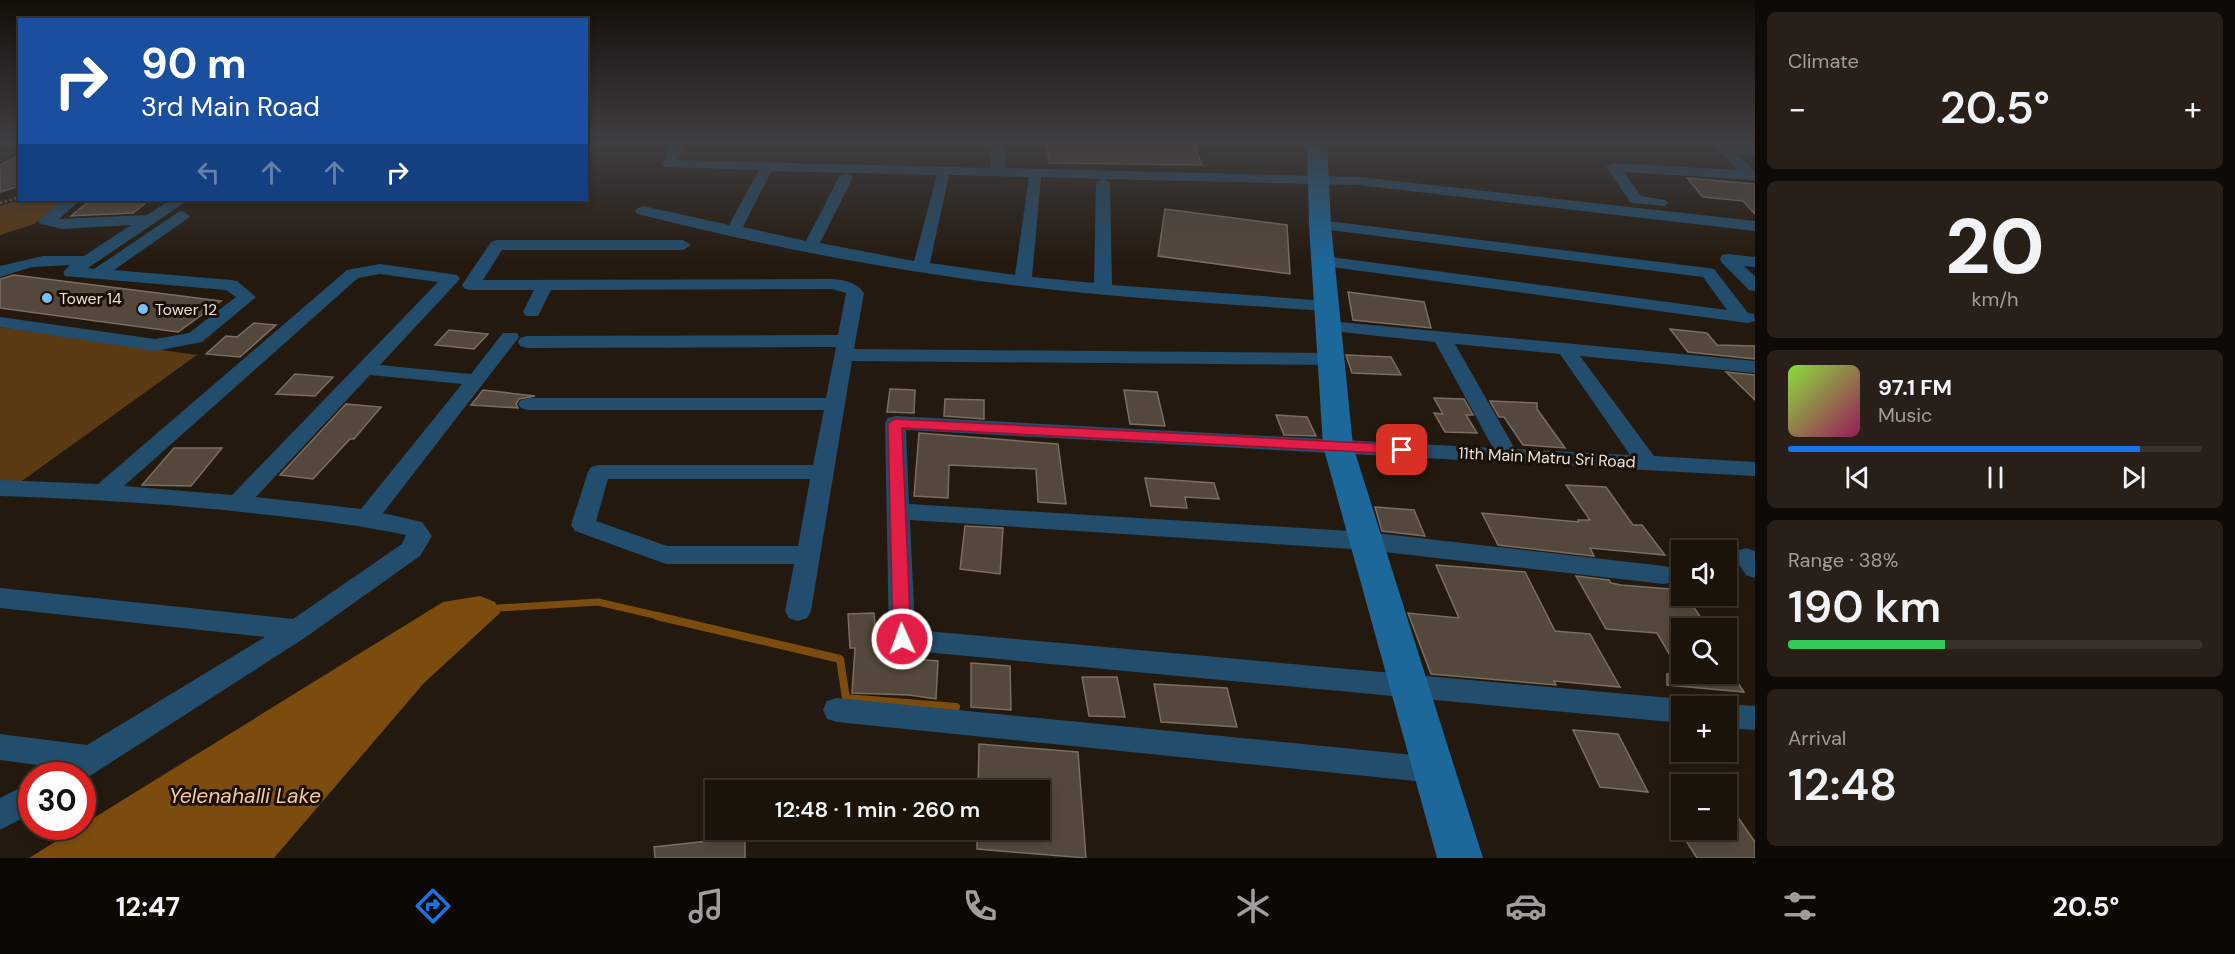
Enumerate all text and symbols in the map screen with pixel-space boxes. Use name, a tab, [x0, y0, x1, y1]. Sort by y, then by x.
text: 90 m	[141, 36, 247, 91]
icon: right	[42, 42, 120, 120]
text: Climate	[1788, 48, 1859, 74]
text: 20.5°	[1940, 78, 2050, 137]
text: −	[1788, 87, 1806, 130]
text: +	[2184, 87, 2202, 130]
text: 3rd Main Road	[141, 89, 320, 124]
icon: left	[192, 156, 225, 189]
icon: ahead	[255, 156, 288, 189]
icon: ahead	[318, 156, 351, 189]
icon: right	[381, 156, 414, 189]
text: 20	[1945, 196, 2045, 297]
text: km/h	[1971, 286, 2019, 312]
place label: Tower 14	[59, 288, 122, 309]
marker: Tower 14	[40, 291, 54, 305]
place label: Tower 12	[155, 299, 217, 320]
marker: Tower 12	[136, 302, 150, 316]
text: 97.1 FM	[1878, 373, 1952, 402]
text: Music	[1878, 402, 1933, 428]
pin	[1376, 424, 1427, 475]
icon: arrive	[1385, 433, 1418, 466]
street label: 11th Main Matru Sri Road	[1458, 442, 1636, 473]
icon: previous	[1841, 461, 1874, 494]
icon: pause	[1979, 461, 2012, 494]
icon: next	[2117, 461, 2150, 494]
map controls	[1671, 540, 1737, 840]
button: sound	[1671, 540, 1737, 606]
text: Range · 38%	[1788, 547, 1898, 573]
text: 190 km	[1788, 577, 1941, 636]
position arrow	[870, 607, 934, 671]
button: search	[1671, 618, 1737, 684]
button: +	[1671, 696, 1737, 762]
text: Arrival	[1788, 725, 1846, 751]
text: 12:48	[1788, 755, 1897, 814]
speed limit sign: 30	[18, 762, 96, 840]
button: −	[1671, 774, 1737, 840]
water label: Yelenahalli Lake	[169, 782, 321, 810]
text: 12:48 · 1 min · 260 m	[775, 795, 980, 824]
icon: directions	[412, 885, 454, 927]
icon: music	[685, 885, 727, 927]
icon: phone	[959, 885, 1001, 927]
icon: climate	[1232, 885, 1274, 927]
icon: car	[1505, 885, 1547, 927]
icon: filters	[1779, 885, 1821, 927]
text: 12:47	[116, 889, 180, 924]
text: 20.5°	[2052, 889, 2119, 924]

